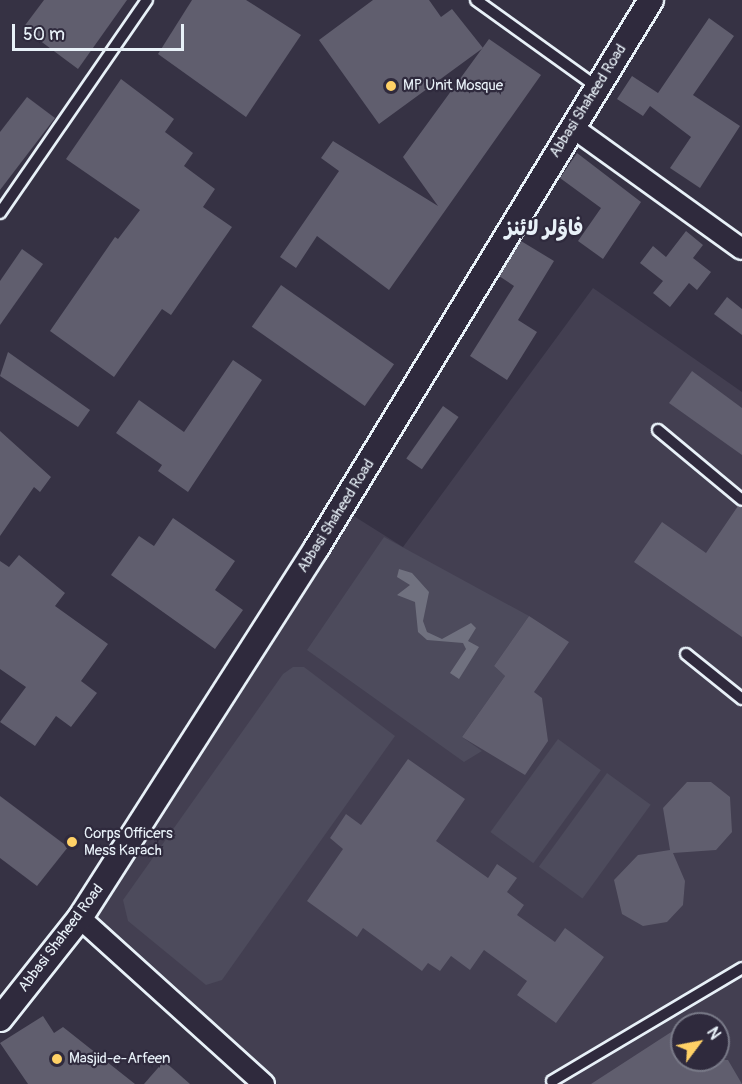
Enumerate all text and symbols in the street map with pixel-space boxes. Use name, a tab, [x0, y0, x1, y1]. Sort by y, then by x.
scale bar	[15, 12, 188, 50]
text: 50 m	[23, 23, 65, 46]
street label: Abbasi Shaheed Road	[546, 41, 630, 161]
place label: MP Unit Mosque	[403, 77, 503, 95]
marker: MP Unit Mosque	[384, 79, 398, 93]
district label: فاؤلر لائنز	[505, 216, 583, 242]
street label: Abbasi Shaheed Road	[294, 456, 378, 576]
place label: Corps Officers Mess Karach	[84, 824, 173, 859]
marker: Corps Officers Mess Karach	[65, 835, 79, 849]
street label: Abbasi Shaheed Road	[15, 881, 107, 995]
north arrow	[670, 1012, 730, 1072]
text: N	[702, 1024, 725, 1043]
place label: Masjid-e-Arfeen	[69, 1050, 170, 1068]
marker: Masjid-e-Arfeen	[50, 1052, 64, 1066]

